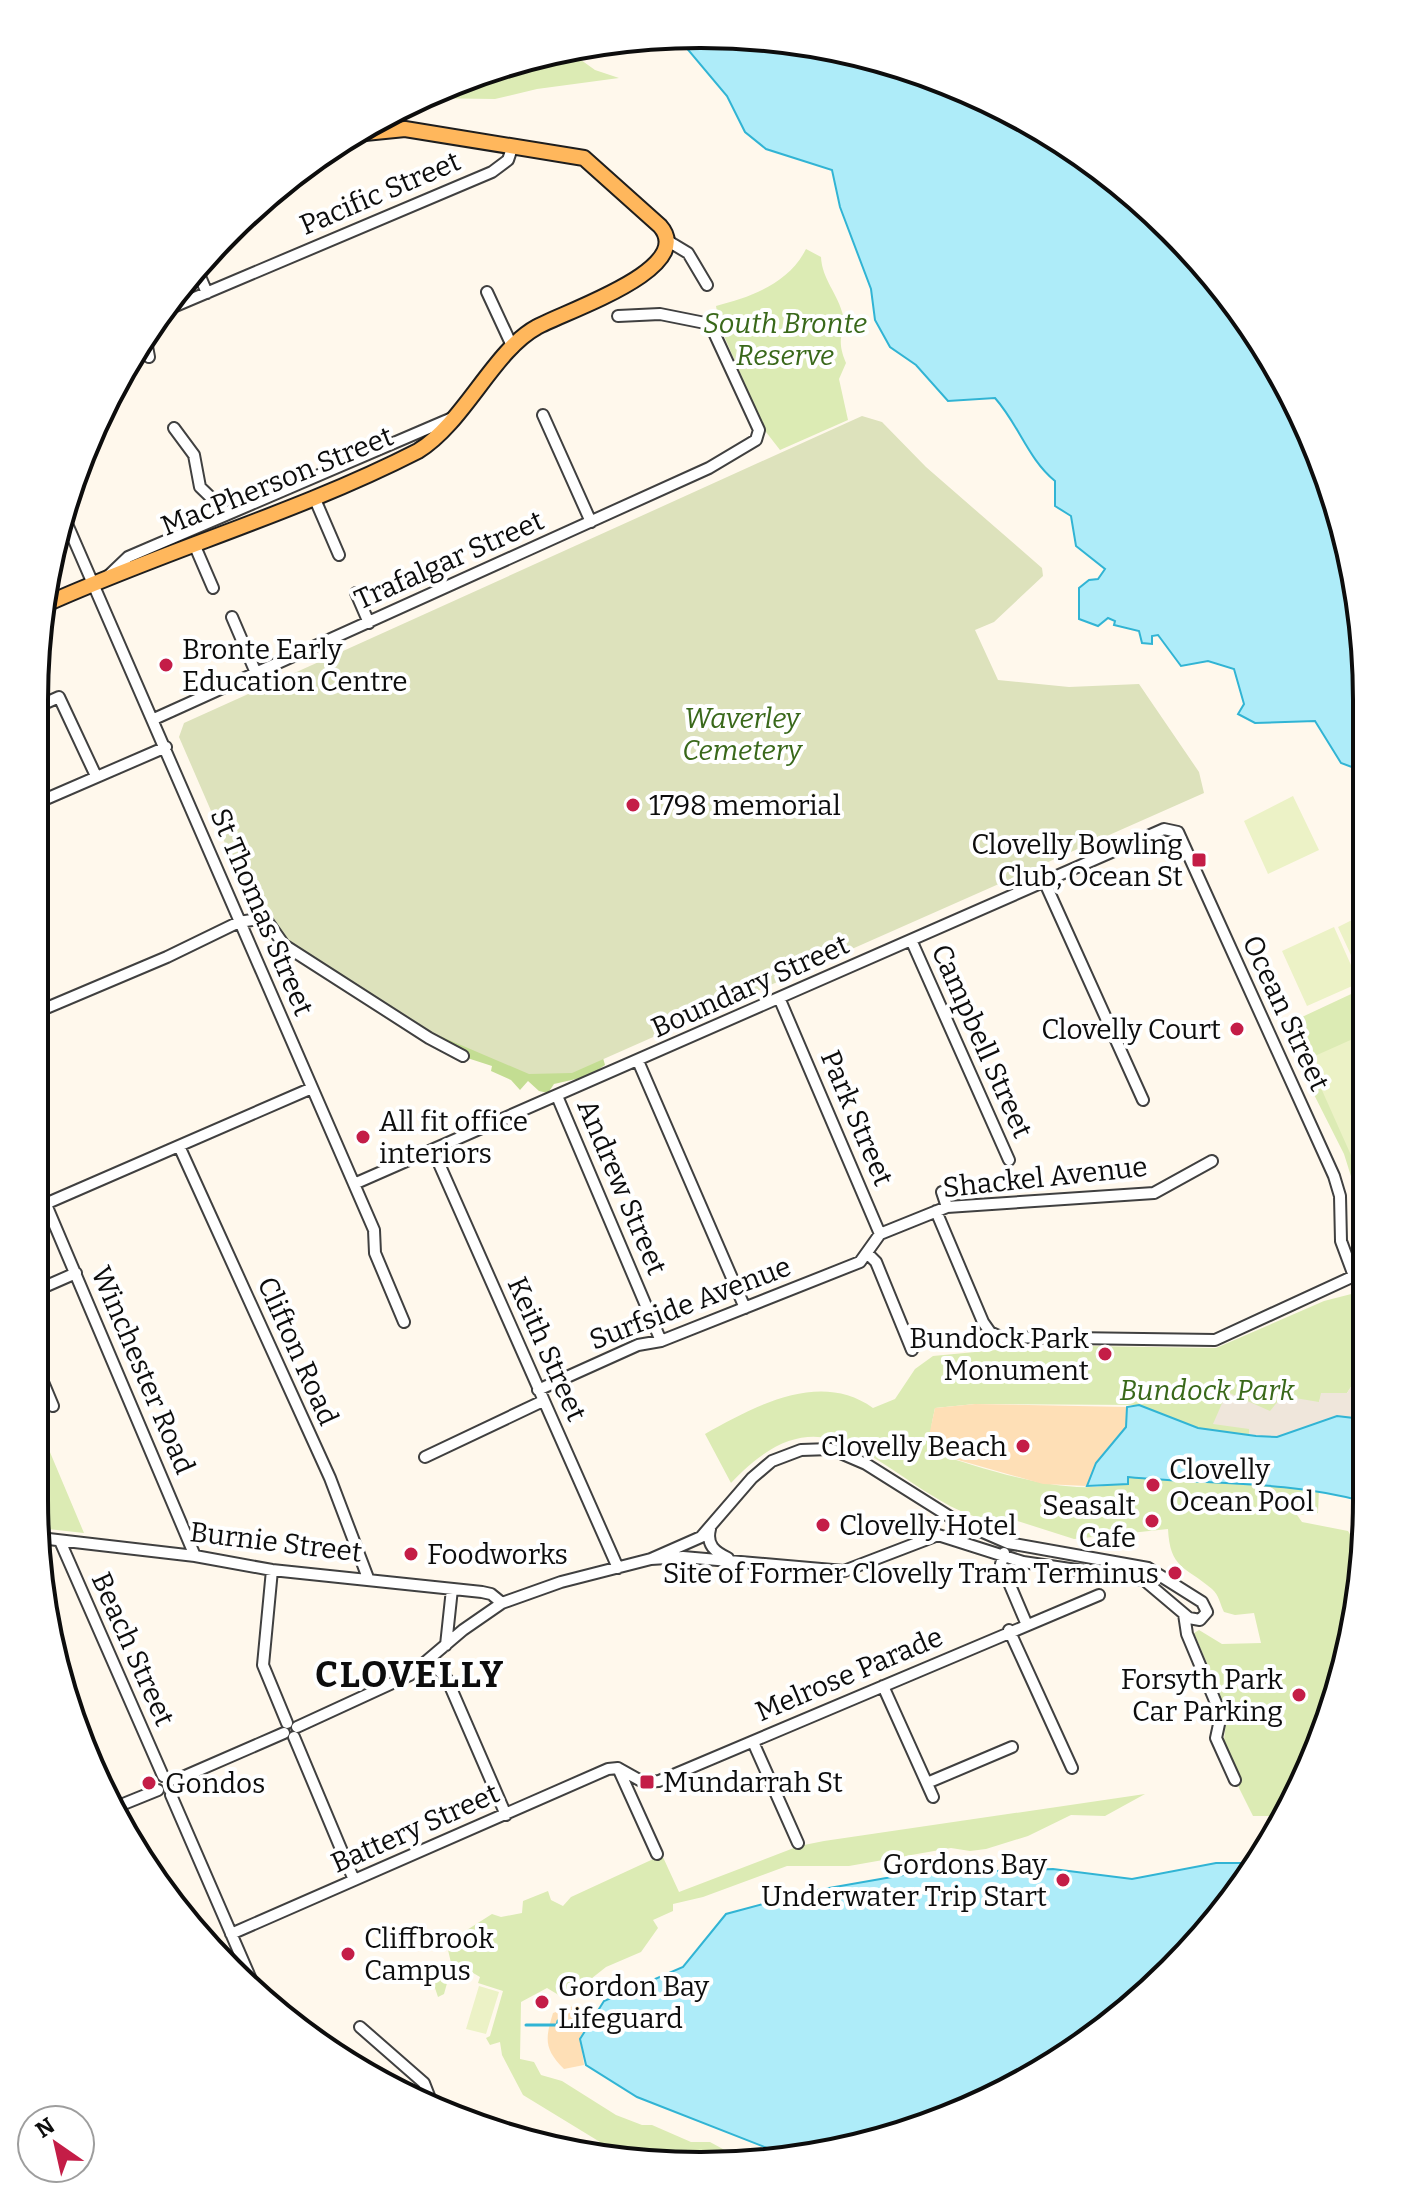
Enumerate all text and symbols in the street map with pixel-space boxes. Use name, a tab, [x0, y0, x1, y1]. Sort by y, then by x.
street label: Pacific Street	[295, 144, 465, 242]
park label: South Bronte Reserve	[703, 307, 867, 372]
street label: MacPherson Street	[156, 419, 398, 543]
street label: Trafalgar Street	[349, 504, 549, 616]
place label: Bronte Early Education Centre	[182, 633, 408, 698]
marker: Bronte Early Education Centre	[157, 656, 175, 674]
park label: Waverley Cemetery	[682, 702, 804, 767]
place label: 1798 memorial	[649, 789, 841, 822]
marker: 1798 memorial	[624, 796, 642, 814]
street label: St Thomas Street	[203, 803, 321, 1021]
place label: Clovelly Bowling Club, Ocean St	[971, 828, 1183, 893]
marker: Clovelly Bowling Club, Ocean St	[1190, 851, 1208, 869]
street label: Boundary Street	[646, 928, 854, 1044]
street label: Ocean Street	[1236, 930, 1336, 1096]
street label: Campbell Street	[925, 939, 1039, 1143]
place label: Clovelly Court	[1041, 1013, 1221, 1046]
marker: Clovelly Court	[1228, 1020, 1246, 1038]
street label: Park Street	[814, 1045, 900, 1191]
street label: Andrew Street	[570, 1094, 674, 1280]
place label: All fit office interiors	[379, 1105, 528, 1170]
marker: All fit office interiors	[354, 1128, 372, 1146]
street label: Shackel Avenue	[941, 1150, 1149, 1204]
street label: Surfside Avenue	[585, 1249, 795, 1357]
street label: Winchester Road	[84, 1261, 202, 1479]
street label: Clifton Road	[251, 1272, 345, 1430]
street label: Keith Street	[501, 1272, 593, 1426]
place label: Bundock Park Monument	[909, 1322, 1089, 1387]
marker: Bundock Park Monument	[1096, 1345, 1114, 1363]
park label: Bundock Park	[1119, 1374, 1295, 1407]
place label: Clovelly Beach	[821, 1430, 1007, 1463]
marker: Clovelly Beach	[1014, 1437, 1032, 1455]
place label: Clovelly Ocean Pool	[1169, 1453, 1314, 1518]
marker: Clovelly Ocean Pool	[1144, 1476, 1162, 1494]
place label: Seasalt Cafe	[1042, 1489, 1136, 1554]
place label: Clovelly Hotel	[839, 1509, 1017, 1542]
marker: Seasalt Cafe	[1143, 1512, 1161, 1530]
street label: Burnie Street	[188, 1515, 364, 1569]
marker: Clovelly Hotel	[814, 1516, 832, 1534]
place label: Foodworks	[427, 1538, 568, 1571]
marker: Foodworks	[402, 1545, 420, 1563]
place label: Site of Former Clovelly Tram Terminus	[663, 1557, 1159, 1590]
marker: Site of Former Clovelly Tram Terminus	[1166, 1564, 1184, 1582]
street label: Beach Street	[85, 1567, 181, 1731]
street label: Melrose Parade	[750, 1620, 948, 1728]
district label: CLOVELLY	[315, 1653, 505, 1697]
place label: Forsyth Park Car Parking	[1121, 1663, 1283, 1728]
marker: Forsyth Park Car Parking	[1290, 1686, 1308, 1704]
place label: Mundarrah St	[663, 1766, 843, 1799]
place label: Gondos	[165, 1767, 265, 1800]
marker: Mundarrah St	[638, 1773, 656, 1791]
marker: Gondos	[140, 1774, 158, 1792]
street label: Battery Street	[326, 1776, 504, 1880]
place label: Gordons Bay Underwater Trip Start	[761, 1848, 1047, 1913]
marker: Gordons Bay Underwater Trip Start	[1054, 1871, 1072, 1889]
place label: Cliffbrook Campus	[364, 1922, 494, 1987]
marker: Cliffbrook Campus	[339, 1945, 357, 1963]
place label: Gordon Bay Lifeguard	[558, 1970, 709, 2035]
marker: Gordon Bay Lifeguard	[533, 1993, 551, 2011]
north arrow	[16, 2104, 96, 2184]
text: N	[31, 2112, 60, 2144]

